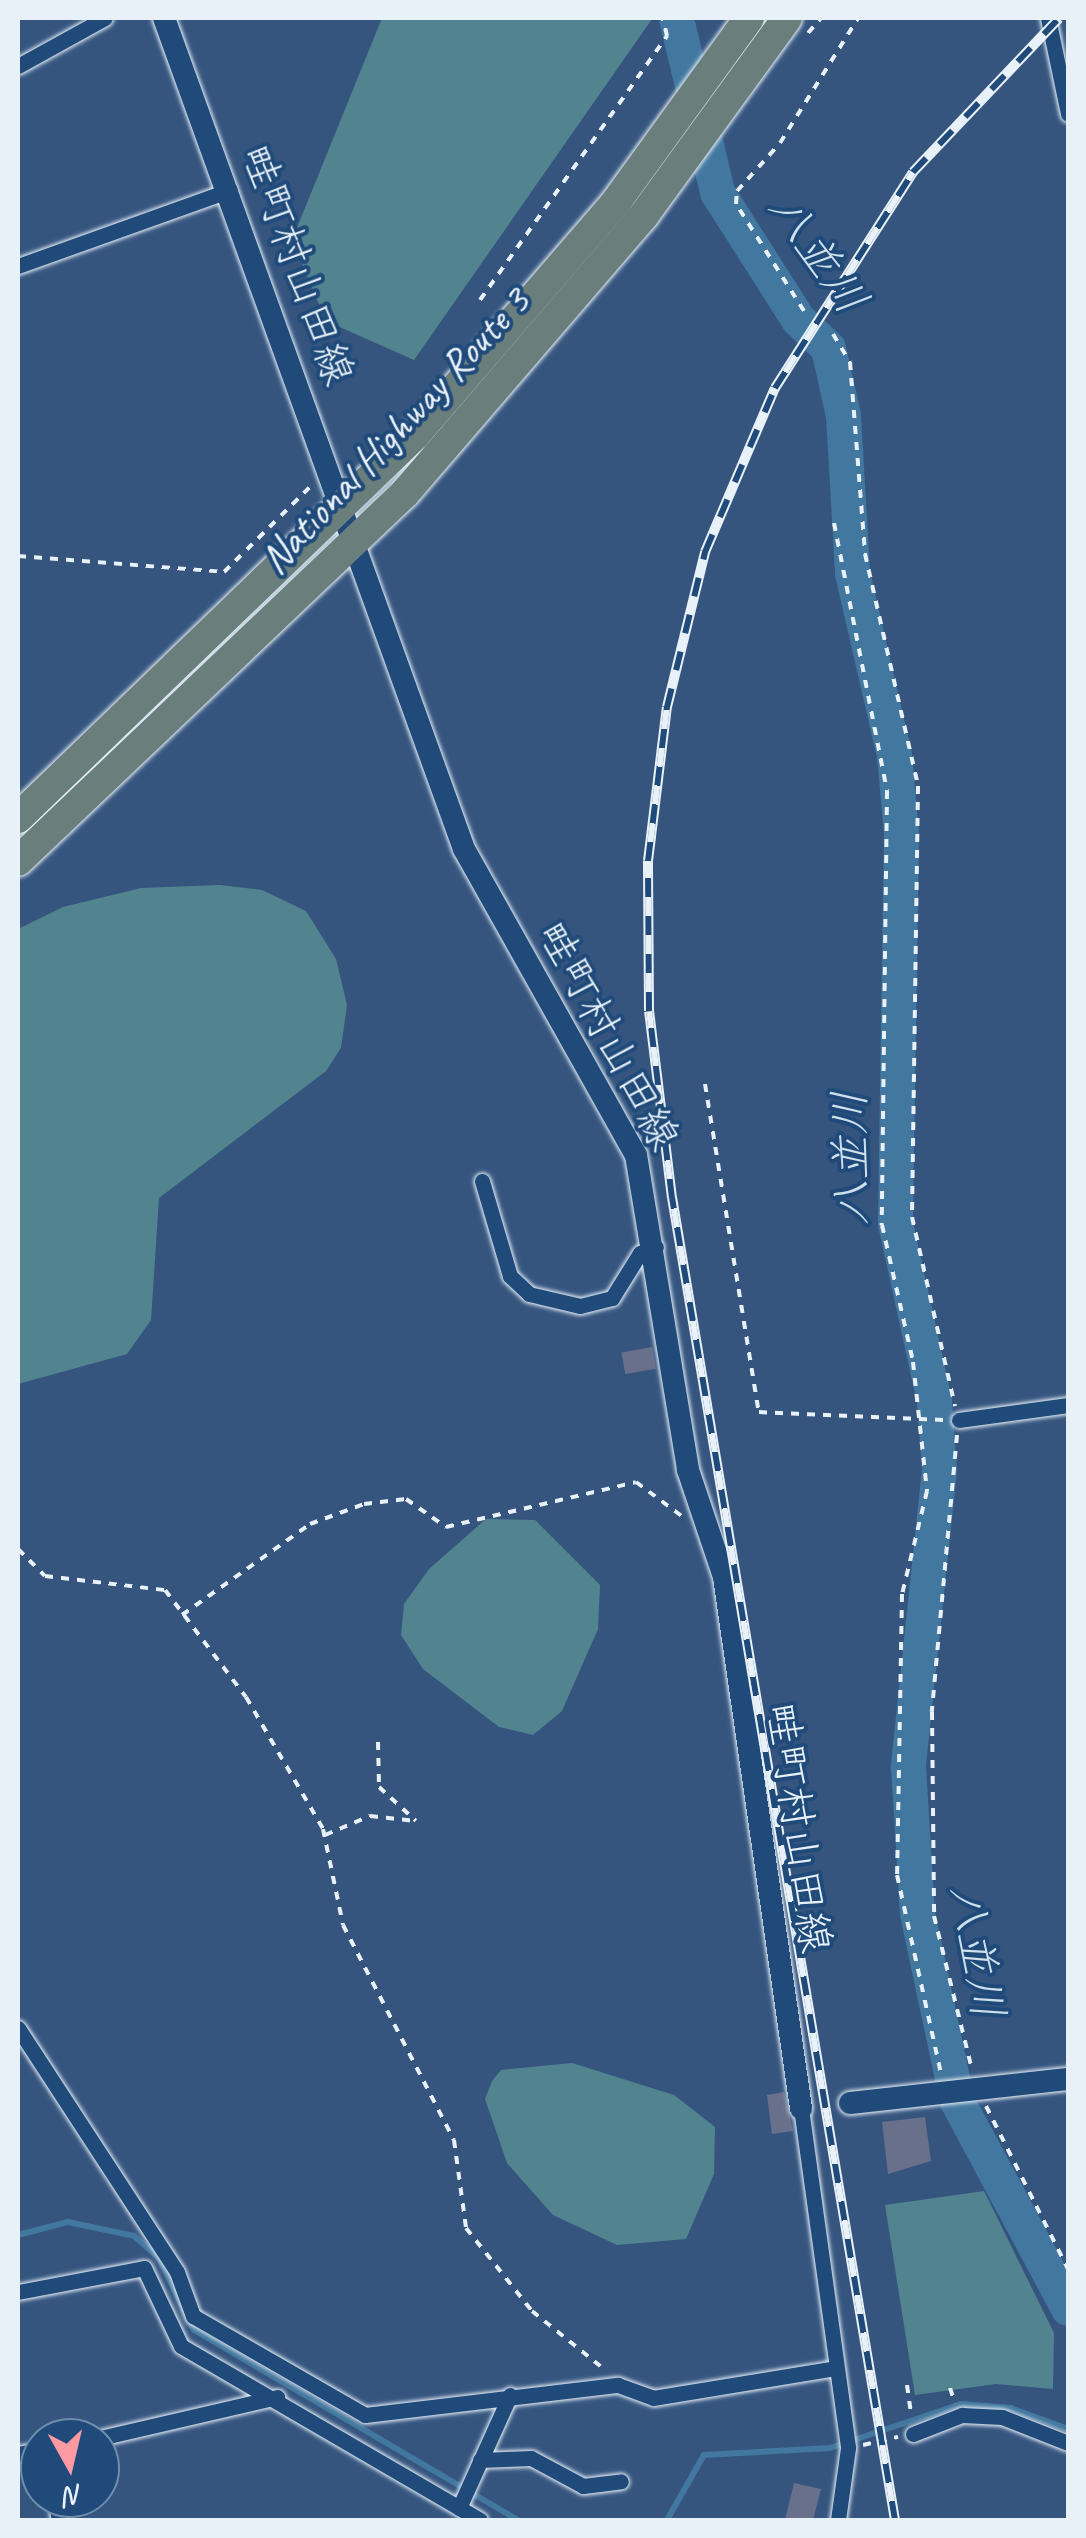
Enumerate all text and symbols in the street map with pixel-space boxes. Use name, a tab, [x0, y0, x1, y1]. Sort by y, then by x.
street label: 畦町村山田線	[230, 138, 364, 392]
water label: 八並川	[757, 183, 879, 325]
street label: National Highway Route 3	[249, 278, 541, 584]
street label: 畦町村山田線	[527, 913, 689, 1159]
water label: 八並川	[823, 1090, 879, 1226]
street label: 畦町村山田線	[756, 1700, 840, 1956]
water label: 八並川	[939, 1881, 1015, 2023]
north arrow	[20, 2418, 120, 2518]
text: N	[63, 2478, 85, 2515]

